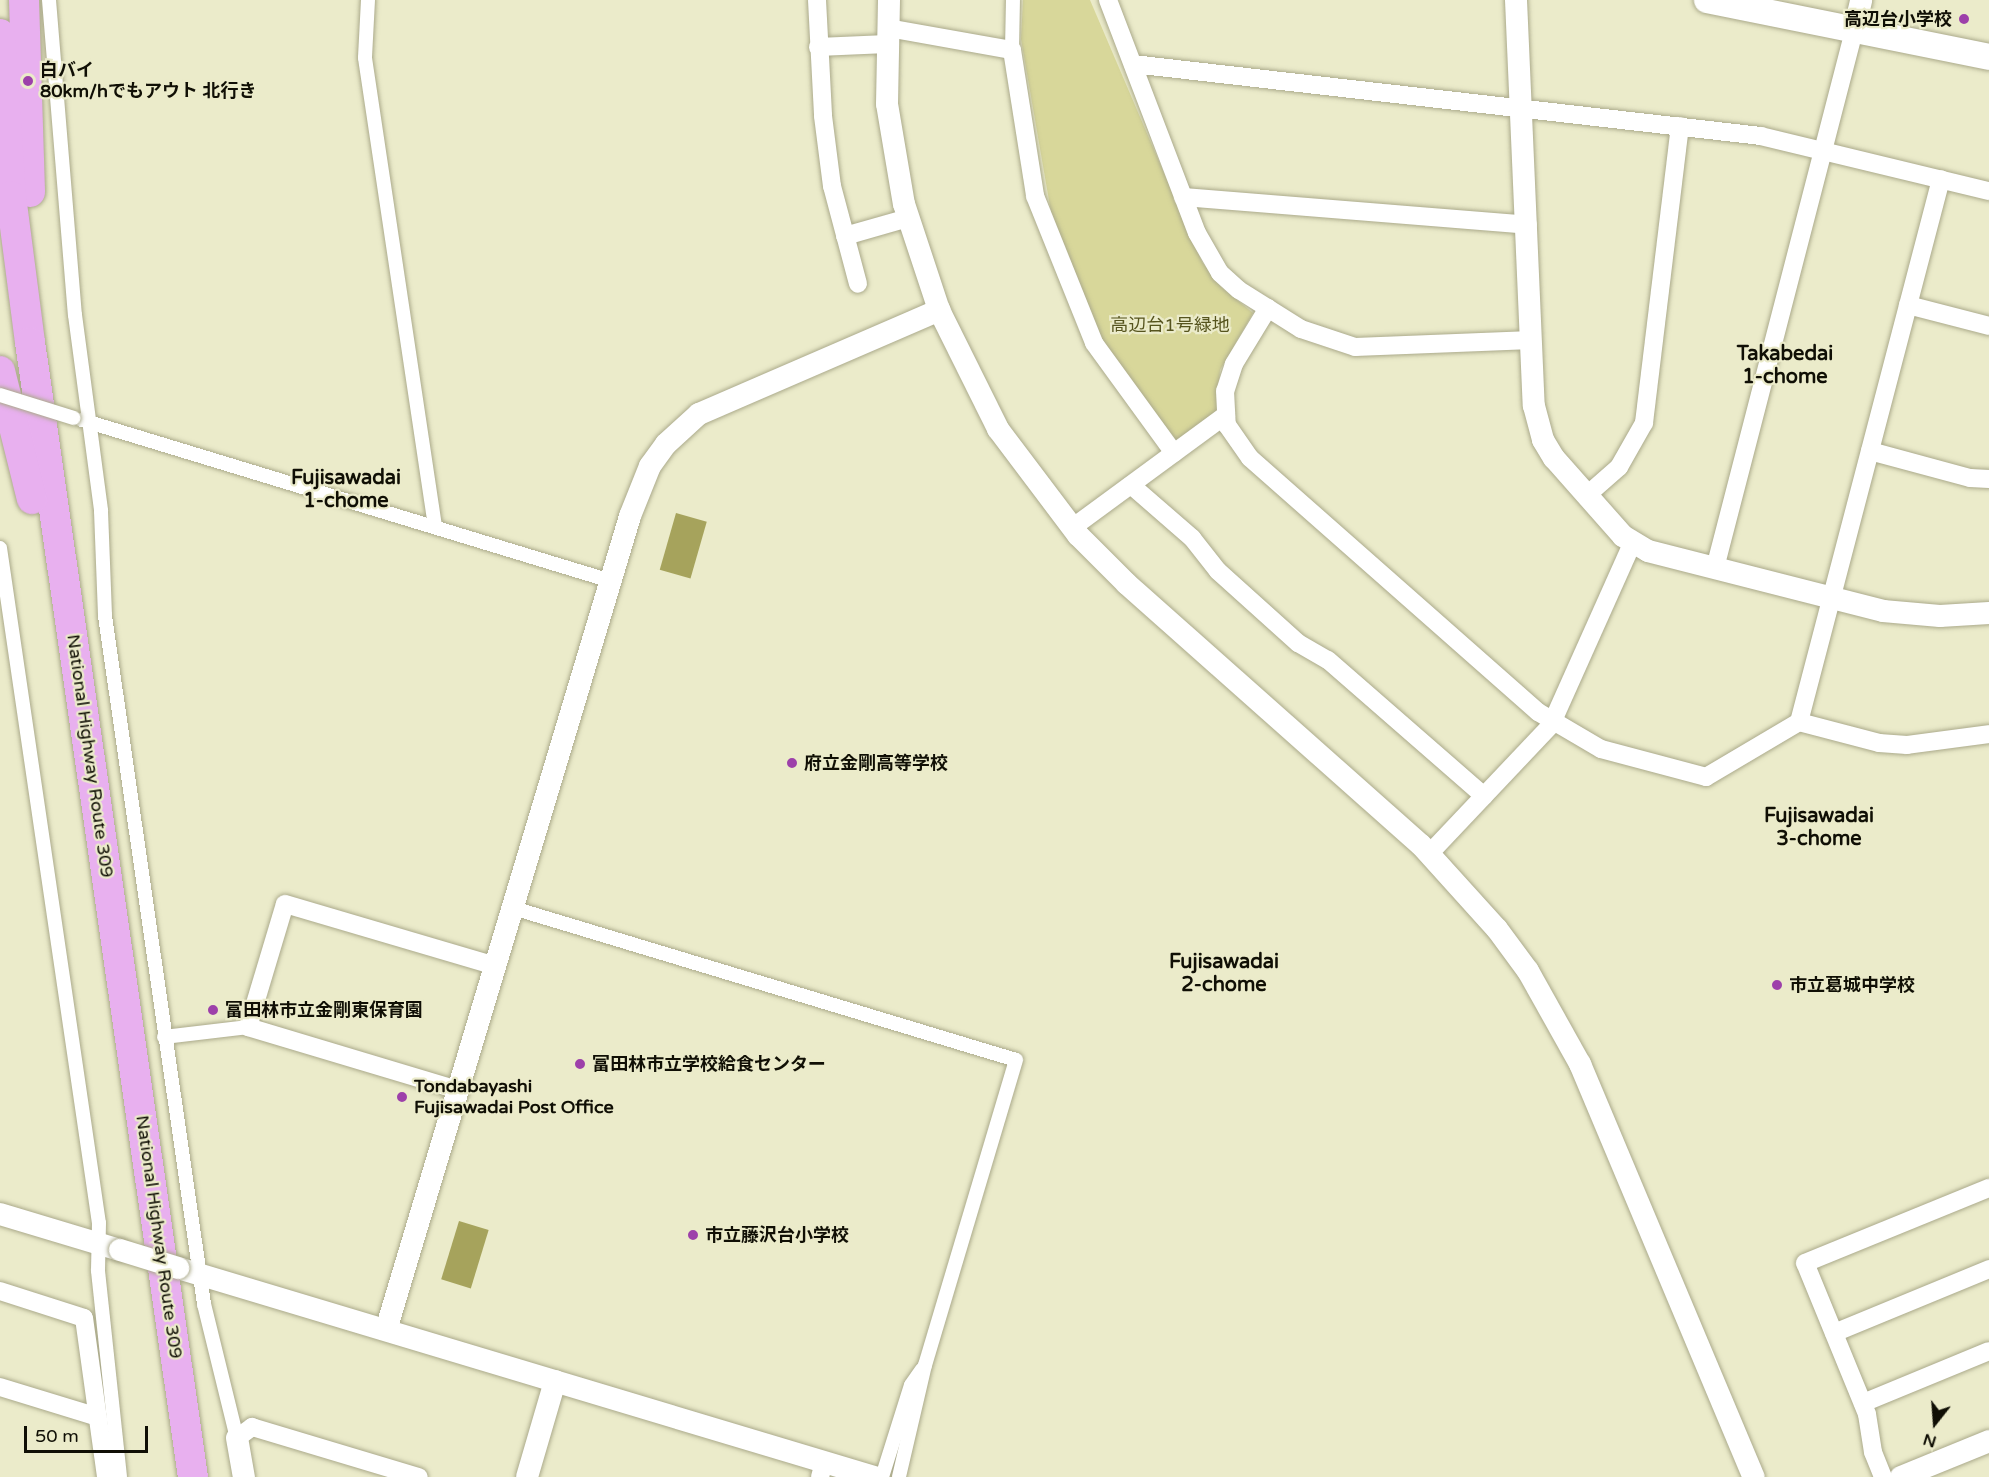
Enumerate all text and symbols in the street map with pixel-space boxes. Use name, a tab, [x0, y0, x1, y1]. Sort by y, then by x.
place label: 高辺台小学校	[1844, 8, 1952, 30]
marker: 高辺台小学校	[1957, 12, 1971, 26]
place label: 白バイ 80km/hでもアウト 北行き	[40, 60, 257, 103]
marker: 白バイ 80km/hでもアウト 北行き	[21, 74, 35, 88]
park label: 高辺台1号緑地	[1110, 314, 1230, 336]
district label: Takabedai 1-chome	[1737, 342, 1833, 389]
district label: Fujisawadai 1-chome	[291, 467, 401, 514]
street label: National Highway Route 309	[62, 633, 118, 879]
place label: 府立金剛高等学校	[804, 752, 948, 774]
marker: 府立金剛高等学校	[785, 756, 799, 770]
district label: Fujisawadai 3-chome	[1764, 804, 1874, 851]
district label: Fujisawadai 2-chome	[1169, 951, 1279, 998]
place label: 市立葛城中学校	[1789, 974, 1915, 996]
marker: 市立葛城中学校	[1770, 978, 1784, 992]
place label: 富田林市立金剛東保育園	[225, 999, 423, 1021]
marker: 富田林市立金剛東保育園	[206, 1003, 220, 1017]
place label: 富田林市立学校給食センター	[592, 1053, 826, 1075]
marker: 富田林市立学校給食センター	[573, 1057, 587, 1071]
place label: Tondabayashi Fujisawadai Post Office	[414, 1076, 614, 1118]
marker: Tondabayashi Fujisawadai Post Office	[395, 1090, 409, 1104]
street label: National Highway Route 309	[131, 1114, 187, 1360]
place label: 市立藤沢台小学校	[705, 1224, 849, 1246]
marker: 市立藤沢台小学校	[686, 1228, 700, 1242]
north arrow	[1905, 1393, 1965, 1453]
scale bar	[27, 1414, 152, 1452]
text: 50 m	[35, 1425, 79, 1447]
text: N	[1921, 1429, 1939, 1452]

